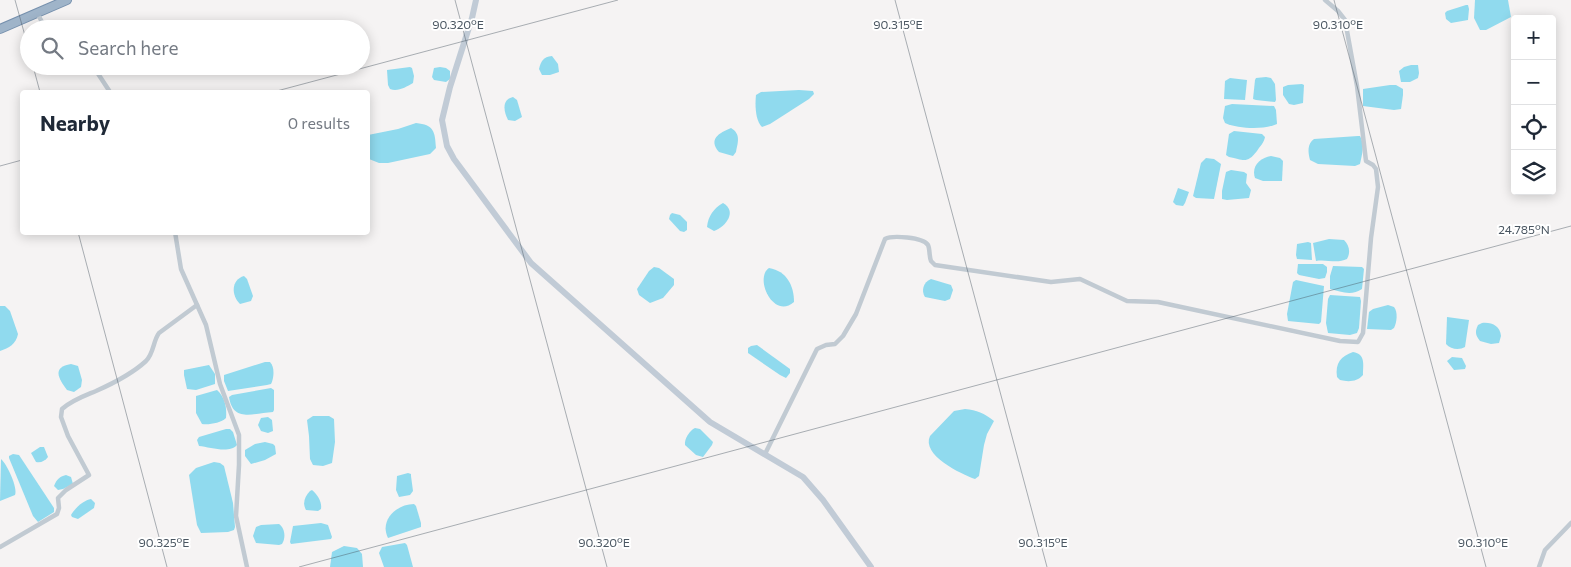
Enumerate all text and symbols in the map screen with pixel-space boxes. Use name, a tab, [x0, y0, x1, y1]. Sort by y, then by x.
map controls	[1511, 15, 1556, 195]
button: +	[1511, 15, 1556, 60]
text: 90.320°E	[432, 17, 484, 31]
text: 90.315°E	[873, 17, 923, 31]
text: 90.310°E	[1313, 17, 1363, 31]
search box	[20, 20, 370, 75]
icon: search	[38, 34, 66, 62]
text: Search here	[78, 36, 178, 59]
button: −	[1511, 60, 1556, 105]
button: locate	[1511, 105, 1556, 150]
text: Nearby	[40, 110, 110, 135]
text: 0 results	[288, 113, 350, 132]
button: layers	[1511, 150, 1556, 195]
text: 24.785°N	[1498, 222, 1550, 236]
text: 90.325°E	[139, 535, 189, 549]
text: 90.320°E	[578, 535, 630, 549]
text: 90.315°E	[1018, 535, 1068, 549]
text: 90.310°E	[1458, 535, 1508, 549]

